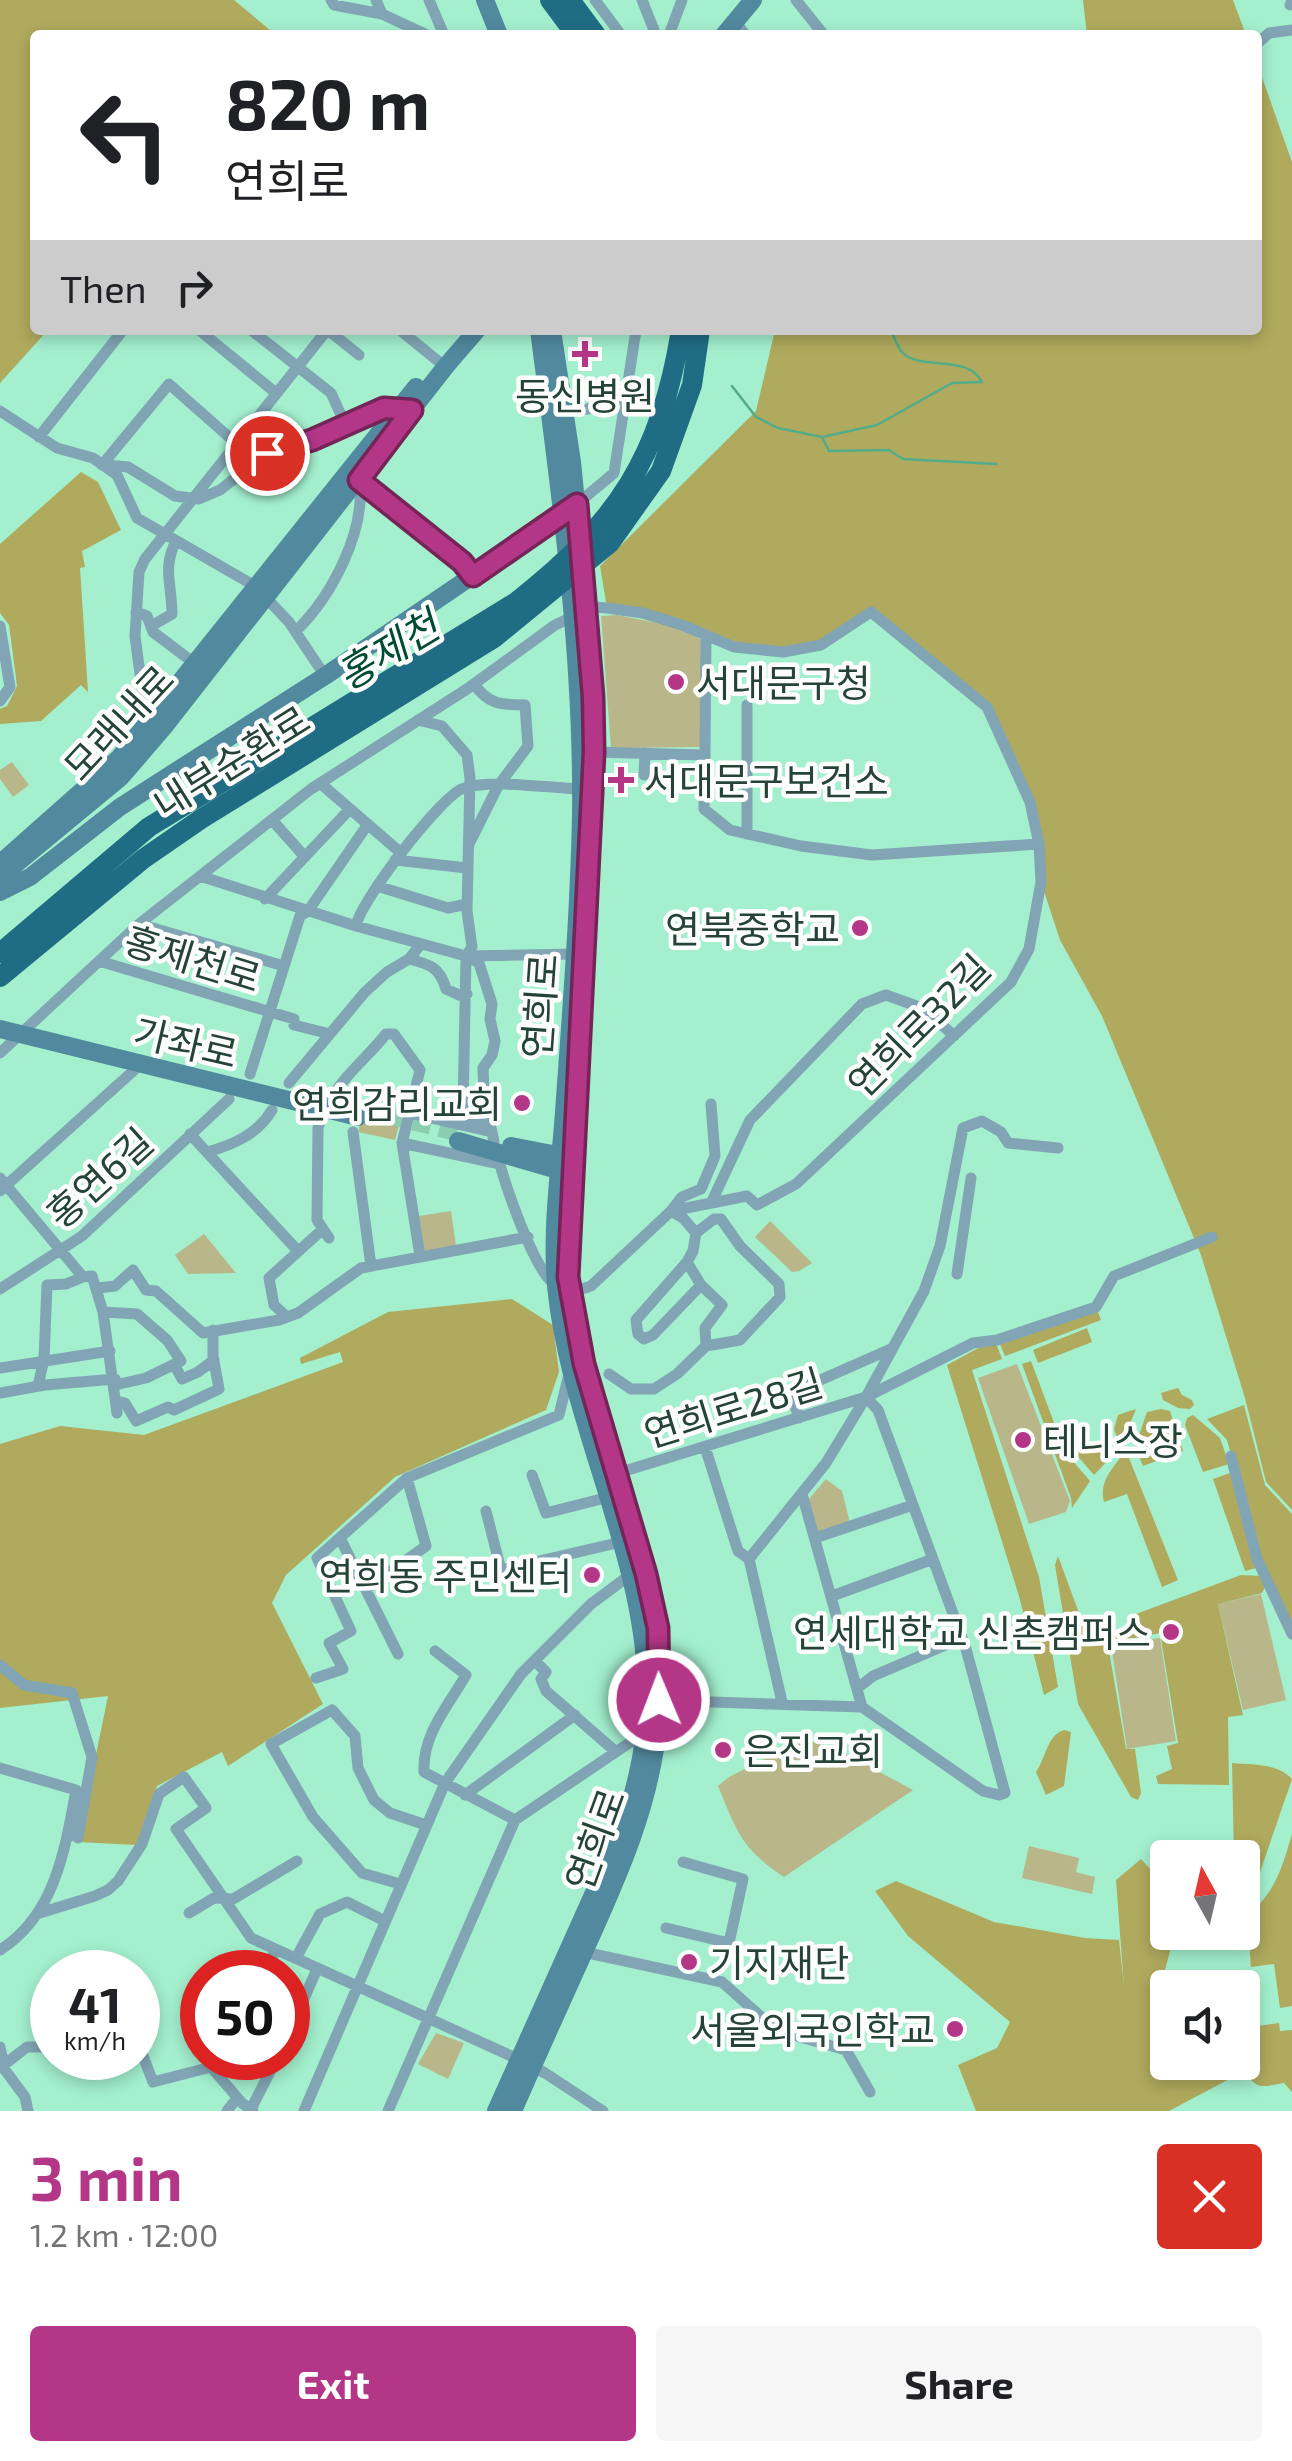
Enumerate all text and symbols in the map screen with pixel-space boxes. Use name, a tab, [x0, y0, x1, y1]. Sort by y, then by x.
text: 820 m	[225, 60, 430, 144]
icon: left	[60, 70, 190, 200]
text: 연희로	[225, 152, 349, 206]
icon: right	[167, 260, 222, 315]
text: Then	[60, 265, 147, 311]
marker: 동신병원	[572, 341, 598, 367]
place label: 동신병원	[515, 372, 655, 418]
pin	[225, 411, 310, 496]
icon: arrive	[240, 426, 295, 481]
water label: 홍제천	[327, 598, 450, 698]
street label: 모래내로	[53, 655, 183, 789]
place label: 서대문구청	[696, 659, 871, 705]
marker: 서대문구청	[665, 671, 687, 693]
street label: 내부순환로	[145, 695, 317, 827]
place label: 서대문구보건소	[644, 757, 889, 803]
marker: 서대문구보건소	[608, 767, 634, 793]
place label: 연북중학교	[665, 905, 840, 951]
street label: 홍제천로	[119, 916, 267, 1000]
marker: 연북중학교	[849, 917, 871, 939]
street label: 연희로32길	[837, 944, 999, 1106]
street label: 연희로	[512, 952, 566, 1060]
street label: 가좌로	[130, 1008, 242, 1076]
place label: 연희감리교회	[292, 1080, 502, 1126]
marker: 연희감리교회	[511, 1092, 533, 1114]
street label: 홍연6길	[37, 1118, 161, 1236]
street label: 연희로28길	[638, 1358, 828, 1456]
place label: 테니스장	[1043, 1417, 1183, 1463]
marker: 테니스장	[1012, 1429, 1034, 1451]
place label: 연희동 주민센터	[319, 1552, 572, 1598]
marker: 연희동 주민센터	[581, 1564, 603, 1586]
place label: 연세대학교 신촌캠퍼스	[793, 1609, 1151, 1655]
marker: 연세대학교 신촌캠퍼스	[1160, 1621, 1182, 1643]
position arrow	[607, 1648, 711, 1752]
place label: 은진교회	[743, 1727, 883, 1773]
marker: 은진교회	[712, 1739, 734, 1761]
street label: 연희로	[554, 1782, 634, 1896]
north arrow	[1150, 1840, 1260, 1950]
map controls	[1150, 1840, 1260, 2080]
place label: 기지재단	[709, 1939, 849, 1985]
speed limit sign: 50	[180, 1950, 310, 2080]
marker: 기지재단	[678, 1951, 700, 1973]
button: sound	[1150, 1970, 1260, 2080]
text: 41	[68, 1973, 122, 2033]
place label: 서울외국인학교	[690, 2006, 935, 2052]
marker: 서울외국인학교	[944, 2018, 966, 2040]
text: km/h	[64, 2025, 126, 2055]
text: 3 min	[30, 2141, 182, 2213]
button: close	[1157, 2144, 1262, 2249]
text: 1.2 km · 12:00	[30, 2215, 218, 2253]
button: Exit	[30, 2326, 636, 2441]
button: Share	[656, 2326, 1262, 2441]

